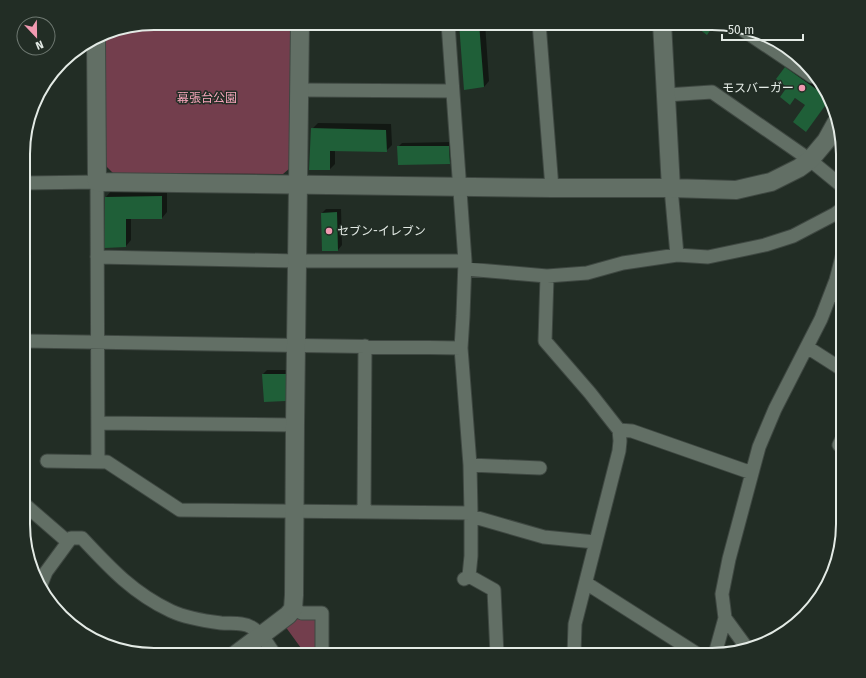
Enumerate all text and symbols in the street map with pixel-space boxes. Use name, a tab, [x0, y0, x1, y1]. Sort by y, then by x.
north arrow	[16, 16, 56, 56]
scale bar	[722, 16, 803, 42]
text: 50 m	[728, 23, 754, 37]
text: N	[34, 37, 45, 52]
place label: モスバーガー	[722, 81, 794, 95]
marker: モスバーガー	[797, 83, 807, 93]
park label: 幕張台公園	[177, 91, 237, 105]
place label: セブン-イレブン	[337, 224, 426, 238]
marker: セブン-イレブン	[324, 226, 334, 236]

